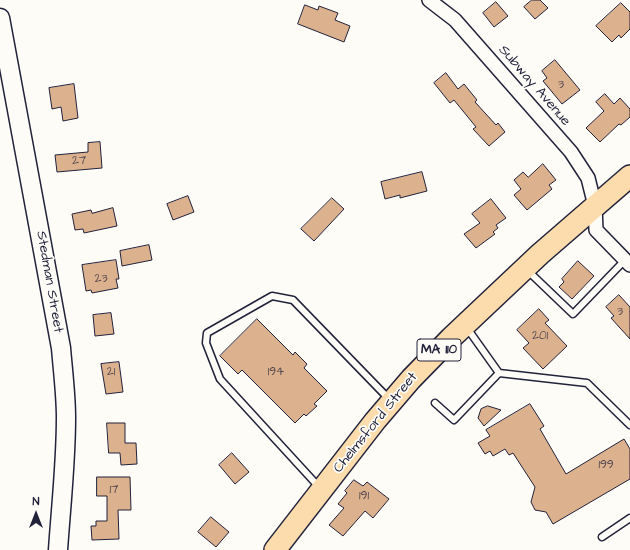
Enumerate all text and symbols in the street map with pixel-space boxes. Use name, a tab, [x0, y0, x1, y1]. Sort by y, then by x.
street label: Subway Avenue	[494, 42, 574, 130]
house number: 3	[558, 78, 564, 92]
house number: 27	[72, 154, 86, 168]
street label: Stedman Street	[32, 230, 66, 334]
house number: 23	[95, 272, 107, 286]
house number: 3	[617, 305, 623, 319]
house number: 201	[532, 329, 548, 343]
road number: MA 110	[417, 339, 461, 361]
house number: 21	[107, 365, 115, 379]
house number: 194	[268, 365, 284, 379]
street label: Chelmsford Street	[330, 369, 422, 477]
house number: 199	[598, 458, 614, 472]
house number: 17	[110, 483, 118, 497]
house number: 191	[359, 489, 369, 503]
north arrow	[16, 494, 56, 534]
text: N	[33, 494, 39, 509]

